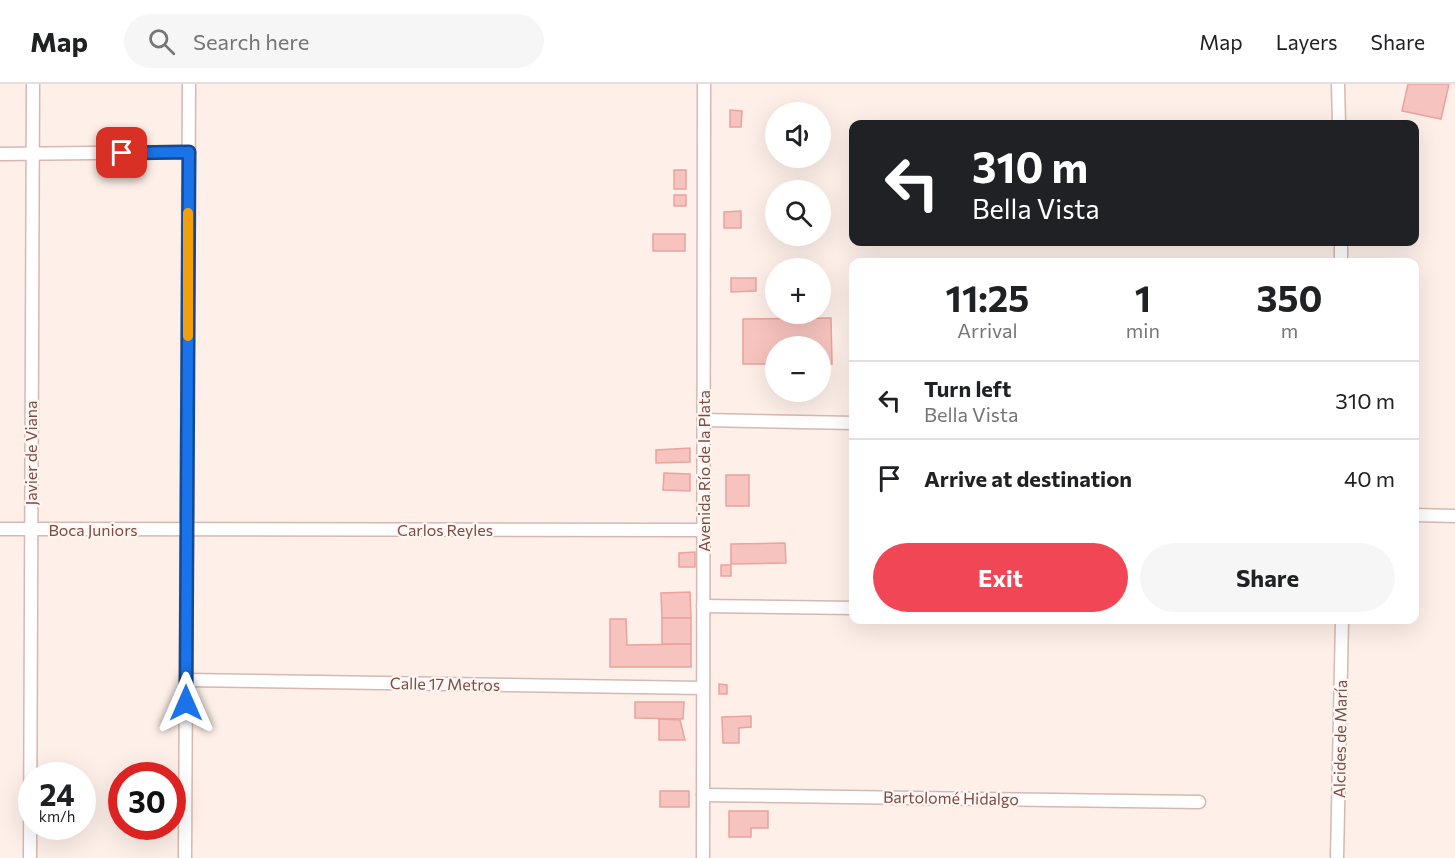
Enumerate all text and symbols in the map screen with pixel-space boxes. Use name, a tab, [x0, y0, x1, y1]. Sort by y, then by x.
search box	[124, 14, 544, 68]
text: Map	[30, 24, 88, 58]
icon: search	[145, 25, 178, 58]
text: Search here	[193, 28, 309, 55]
text: Map	[1199, 29, 1243, 54]
text: Layers	[1276, 29, 1338, 54]
text: Share	[1371, 29, 1425, 54]
map controls	[765, 102, 831, 402]
button: sound	[765, 102, 831, 168]
pin	[96, 127, 147, 178]
icon: arrive	[105, 136, 138, 169]
text: 310 m	[972, 140, 1088, 192]
icon: left	[873, 144, 951, 222]
button: search	[765, 180, 831, 246]
text: Bella Vista	[972, 192, 1100, 225]
button: +	[765, 258, 831, 324]
text: 11:25	[946, 275, 1029, 319]
text: 1	[1135, 275, 1151, 319]
text: 350	[1256, 275, 1322, 319]
text: Arrival	[957, 318, 1018, 342]
text: min	[1126, 318, 1160, 342]
text: m	[1281, 318, 1298, 342]
button: −	[765, 336, 831, 402]
text: Turn left	[924, 375, 1011, 402]
icon: left	[873, 384, 906, 417]
text: 310 m	[1335, 387, 1395, 414]
street label: Avenida Río de la Plata	[694, 390, 713, 552]
street label: Javier de Viana	[21, 401, 40, 505]
text: Bella Vista	[924, 402, 1019, 426]
icon: arrive	[873, 462, 906, 495]
text: Arrive at destination	[924, 465, 1132, 492]
text: 40 m	[1344, 465, 1395, 492]
street label: Boca Juniors	[48, 520, 138, 539]
street label: Carlos Reyles	[397, 520, 493, 539]
button: Exit	[873, 543, 1128, 612]
button: Share	[1140, 543, 1395, 612]
position arrow	[154, 671, 218, 735]
street label: Calle 17 Metros	[390, 673, 500, 694]
street label: Alcides de María	[1329, 680, 1350, 798]
speed limit sign: 30	[108, 762, 186, 840]
text: 24	[39, 775, 75, 812]
street label: Bartolomé Hidalgo	[883, 787, 1019, 808]
text: km/h	[39, 807, 75, 825]

